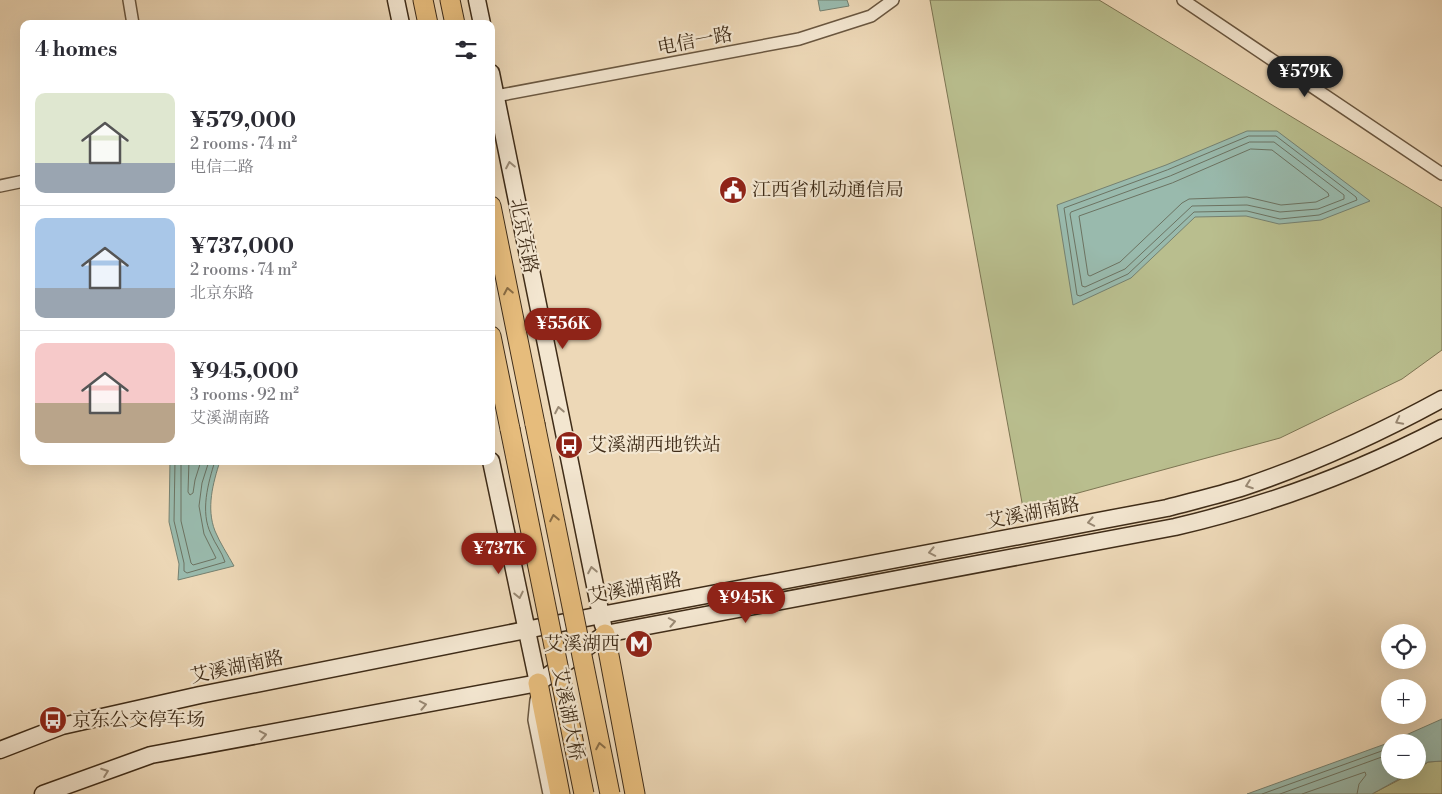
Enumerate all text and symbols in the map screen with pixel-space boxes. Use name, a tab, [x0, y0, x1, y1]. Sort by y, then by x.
street label: 电信一路	[655, 22, 735, 60]
icon: filters	[452, 36, 480, 64]
text: 4 homes	[35, 37, 117, 63]
pin: ¥579K	[1270, 56, 1340, 98]
text: ¥579K	[1278, 62, 1332, 82]
text: ¥579,000	[190, 108, 296, 134]
icon: home	[75, 113, 135, 173]
text: 2 rooms · 74 m²	[190, 134, 297, 154]
text: 电信二路	[190, 157, 254, 177]
one-way arrow	[505, 161, 516, 170]
public building icon: 江西省机动通信局	[718, 175, 748, 205]
place label: 江西省机动通信局	[752, 178, 904, 202]
street label: 北京东路	[505, 196, 543, 276]
text: ¥737,000	[190, 234, 294, 260]
icon: home	[75, 238, 135, 298]
text: 2 rooms · 74 m²	[190, 260, 297, 280]
text: 北京东路	[190, 283, 254, 303]
one-way arrow	[504, 286, 514, 295]
pin: ¥556K	[528, 308, 598, 350]
text: ¥556K	[535, 314, 591, 334]
text: ¥945,000	[190, 359, 298, 385]
icon: home	[75, 363, 135, 423]
text: 3 rooms · 92 m²	[190, 385, 299, 405]
one-way arrow	[555, 406, 565, 415]
text: 艾溪湖南路	[190, 408, 270, 428]
one-way arrow	[1395, 415, 1404, 425]
bus stop icon: 艾溪湖西地铁站	[554, 430, 584, 460]
place label: 艾溪湖西地铁站	[588, 433, 721, 457]
one-way arrow	[1246, 479, 1254, 489]
street label: 艾溪湖南路	[984, 492, 1082, 534]
one-way arrow	[549, 514, 560, 523]
one-way arrow	[1087, 516, 1096, 527]
pin: ¥737K	[464, 532, 534, 575]
text: ¥737K	[472, 539, 526, 559]
one-way arrow	[927, 547, 936, 557]
one-way arrow	[587, 565, 597, 574]
street label: 艾溪湖南路	[586, 567, 684, 609]
pin: ¥945K	[711, 582, 781, 624]
text: ¥945K	[718, 588, 774, 608]
one-way arrow	[513, 590, 524, 599]
one-way arrow	[667, 617, 676, 628]
map controls	[1381, 624, 1426, 779]
button: locate	[1381, 624, 1426, 669]
metro station icon: 艾溪湖西	[624, 629, 654, 659]
place label: 艾溪湖西	[544, 632, 620, 656]
street label: 艾溪湖南路	[188, 645, 286, 689]
street label: 艾溪湖大桥	[547, 665, 589, 763]
button: +	[1381, 679, 1426, 724]
one-way arrow	[419, 700, 427, 711]
bus stop icon: 京东公交停车场	[38, 705, 68, 735]
place label: 京东公交停车场	[72, 708, 205, 732]
one-way arrow	[259, 731, 268, 741]
button: −	[1381, 734, 1426, 779]
one-way arrow	[595, 742, 606, 751]
one-way arrow	[101, 768, 109, 778]

